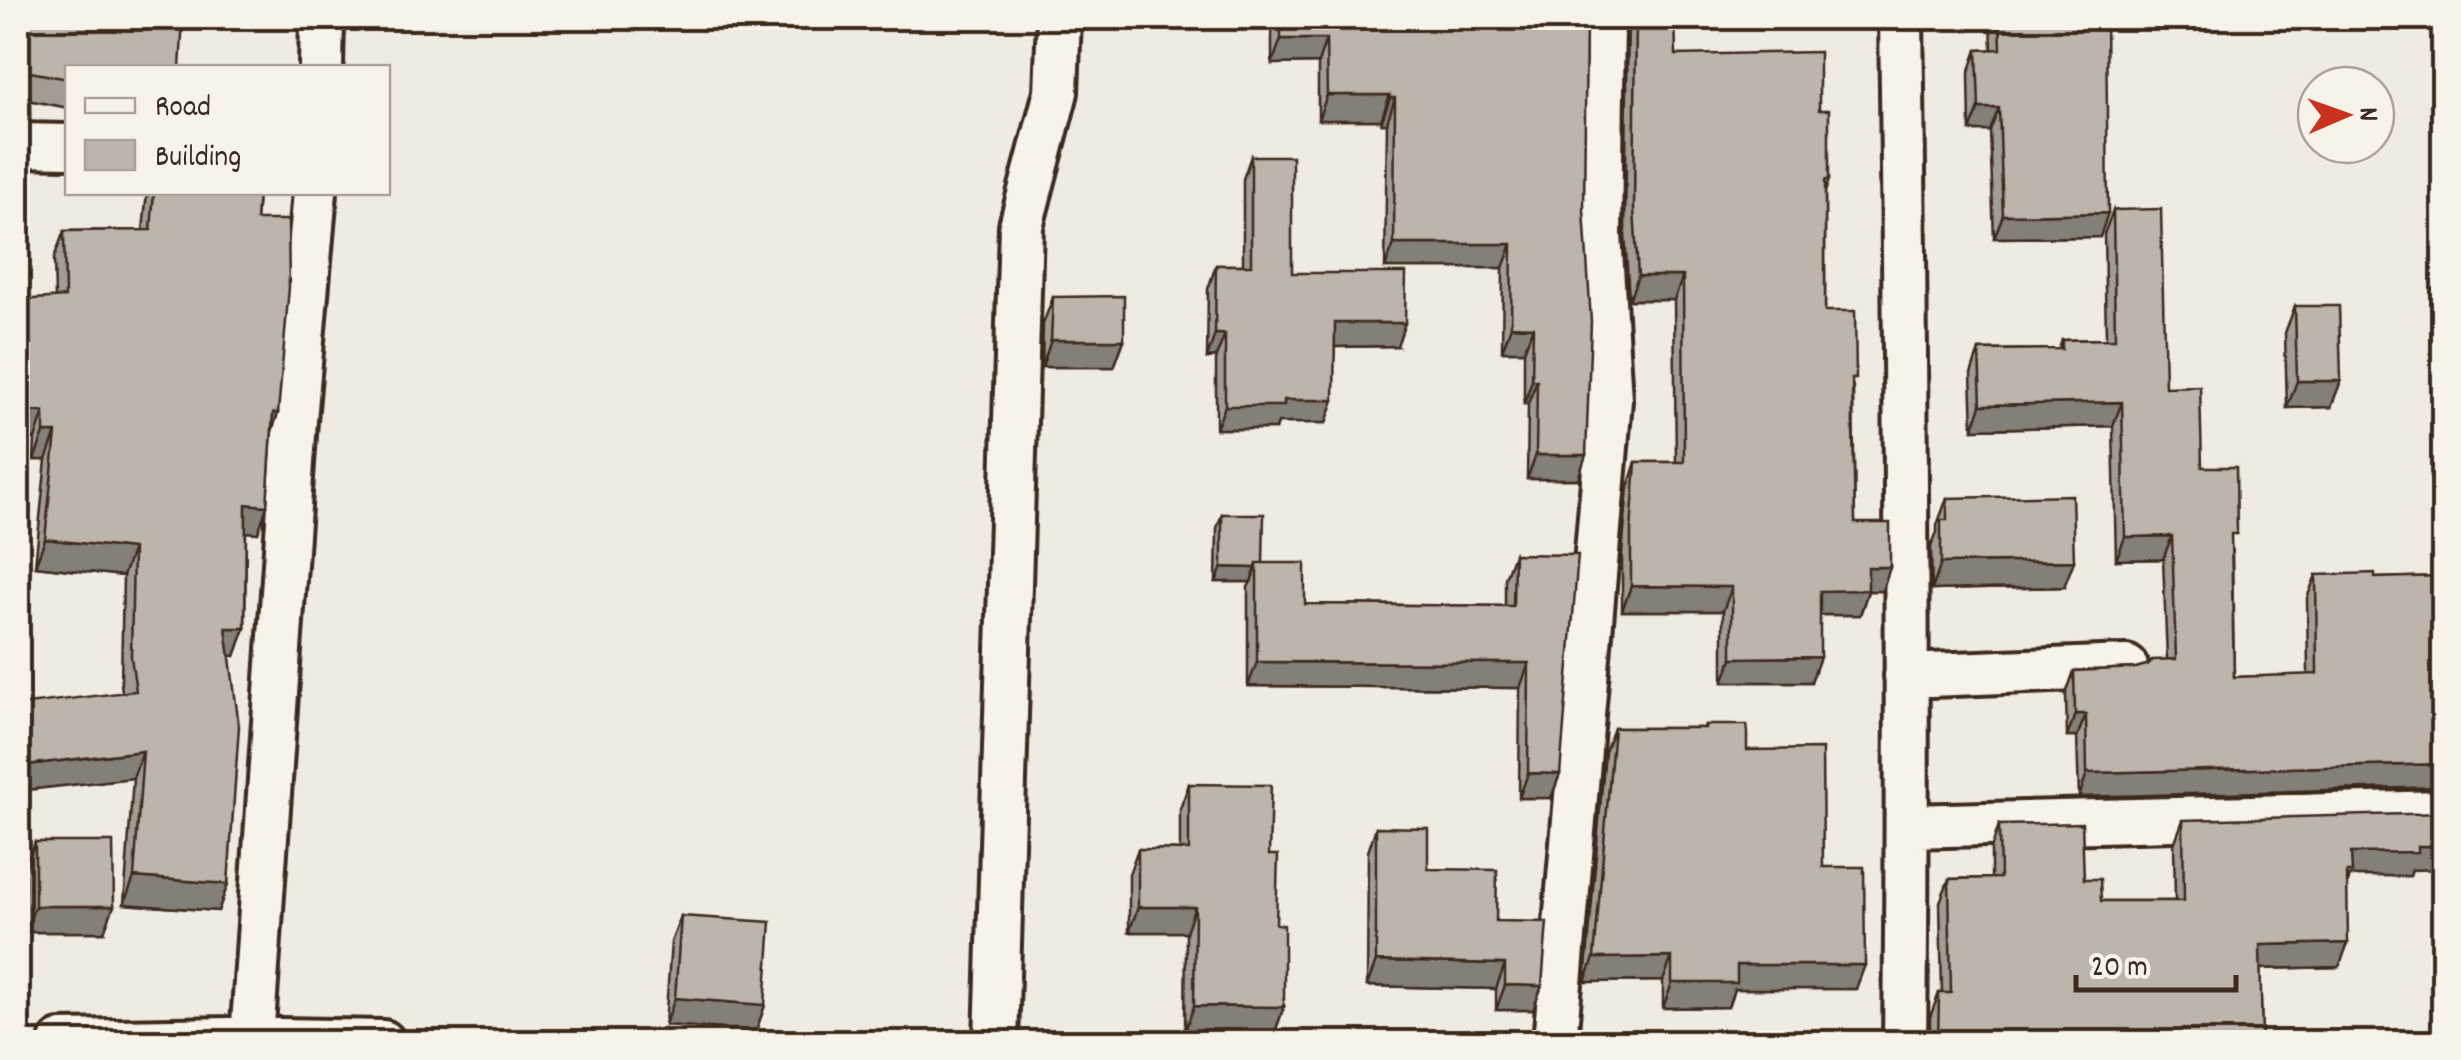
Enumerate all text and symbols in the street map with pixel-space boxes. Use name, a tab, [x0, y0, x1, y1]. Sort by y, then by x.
legend	[65, 65, 390, 195]
north arrow	[2296, 65, 2396, 165]
text: Road	[155, 88, 211, 131]
text: N	[2346, 107, 2386, 122]
text: Building	[155, 138, 241, 181]
scale bar	[2076, 930, 2236, 992]
text: 20 m	[2091, 948, 2148, 991]

